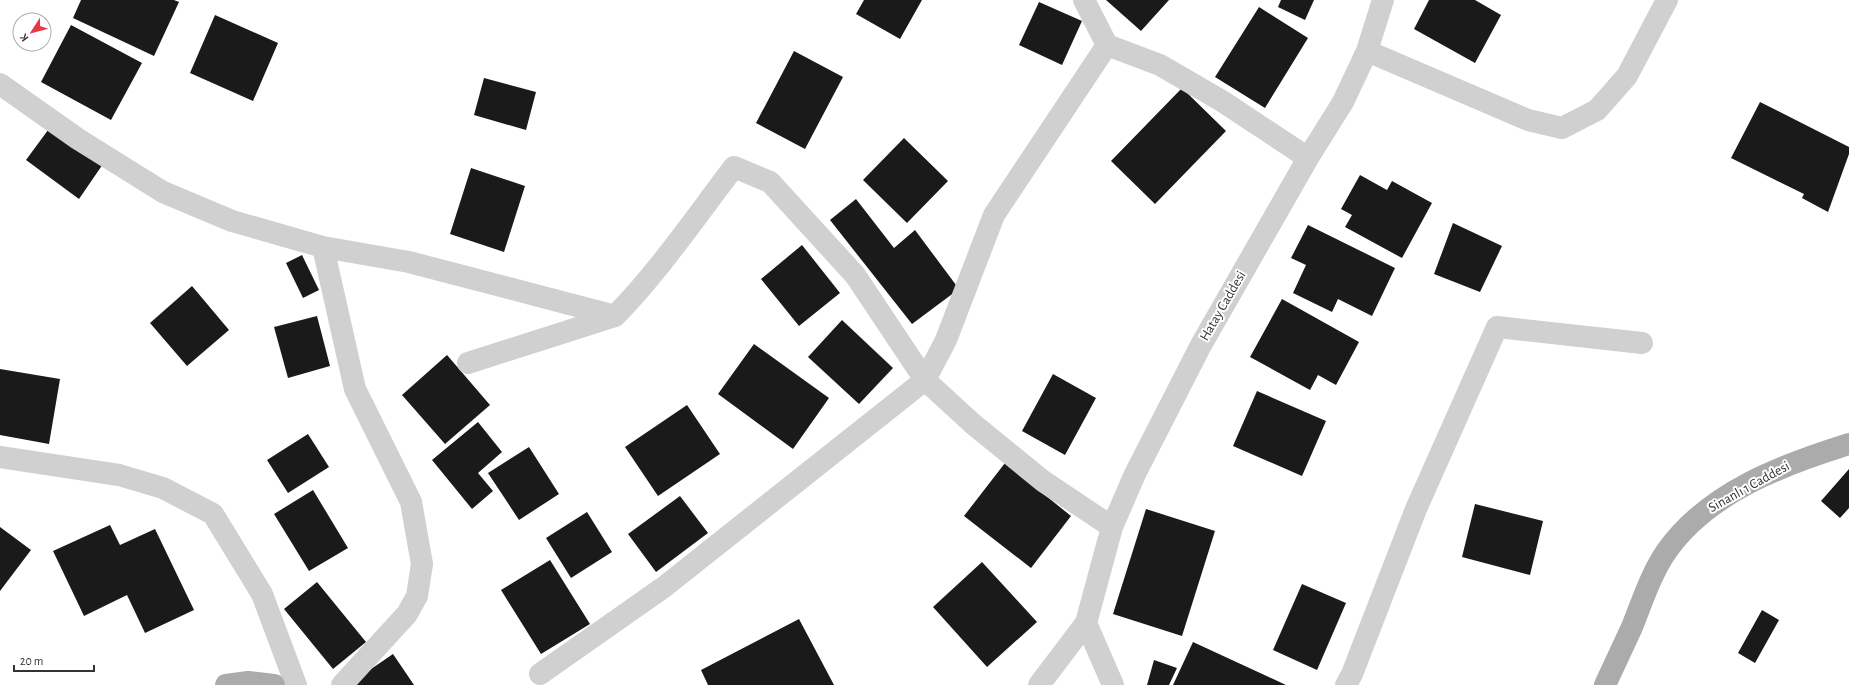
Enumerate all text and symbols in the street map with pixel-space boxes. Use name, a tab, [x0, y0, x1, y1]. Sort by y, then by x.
north arrow	[12, 12, 52, 52]
text: K	[18, 31, 31, 43]
street label: Hatay Caddesi	[1197, 269, 1249, 343]
street label: Sinanlı 1 Caddesi	[1706, 459, 1792, 515]
scale bar	[14, 647, 94, 673]
text: 20 m	[20, 655, 43, 667]

